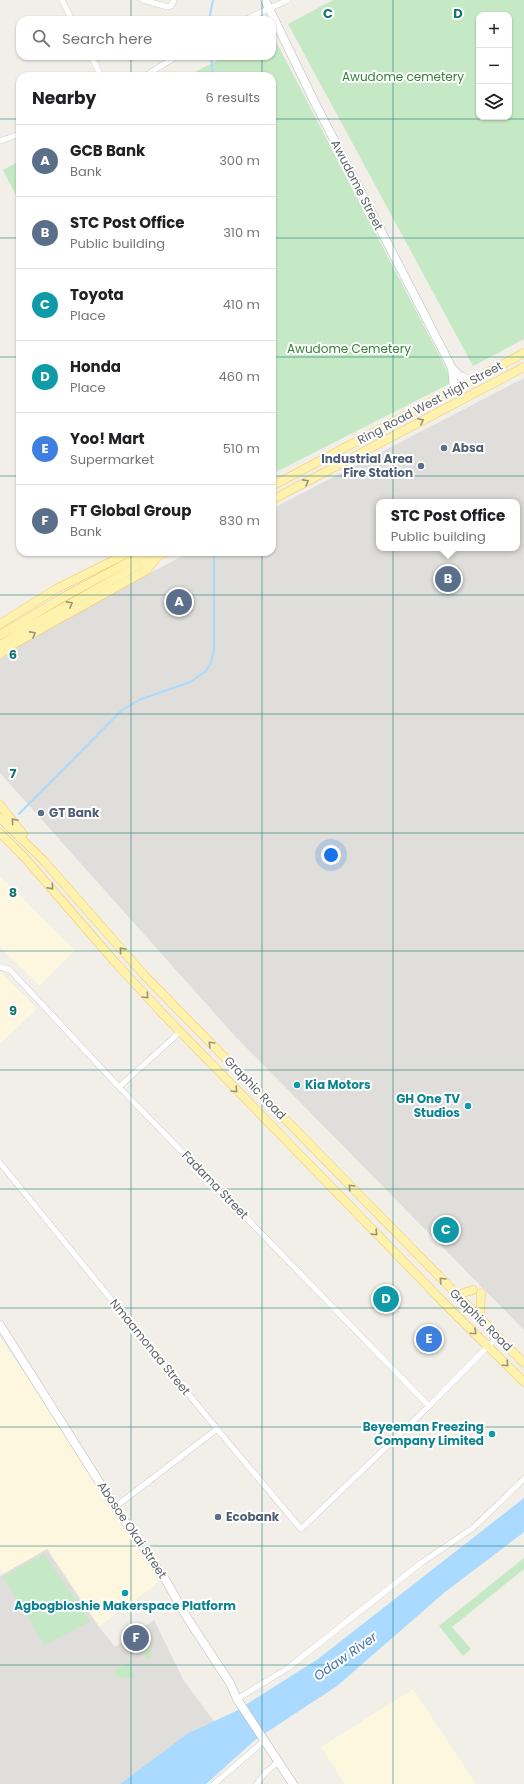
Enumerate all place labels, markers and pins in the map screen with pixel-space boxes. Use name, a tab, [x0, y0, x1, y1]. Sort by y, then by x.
place label: Absa	[452, 439, 484, 456]
marker: Absa	[439, 443, 449, 453]
place label: Industrial Area Fire Station	[321, 450, 413, 481]
marker: Industrial Area Fire Station	[416, 461, 426, 471]
pin: B	[435, 564, 461, 594]
pin: A	[166, 587, 192, 617]
place label: GT Bank	[49, 804, 100, 821]
marker: GT Bank	[36, 808, 46, 818]
place label: Kia Motors	[305, 1076, 371, 1093]
marker: Kia Motors	[292, 1080, 302, 1090]
place label: GH One TV Studios	[396, 1090, 460, 1121]
marker: GH One TV Studios	[463, 1101, 473, 1111]
pin: C	[433, 1215, 459, 1245]
pin: D	[373, 1284, 399, 1314]
pin: E	[416, 1324, 442, 1354]
place label: Beyeeman Freezing Company Limited	[363, 1418, 484, 1449]
marker: Beyeeman Freezing Company Limited	[487, 1429, 497, 1439]
place label: Ecobank	[226, 1508, 280, 1525]
marker: Ecobank	[213, 1512, 223, 1522]
marker: Agbogbloshie Makerspace Platform	[120, 1588, 130, 1598]
place label: Agbogbloshie Makerspace Platform	[14, 1597, 236, 1614]
pin: F	[123, 1623, 149, 1653]

